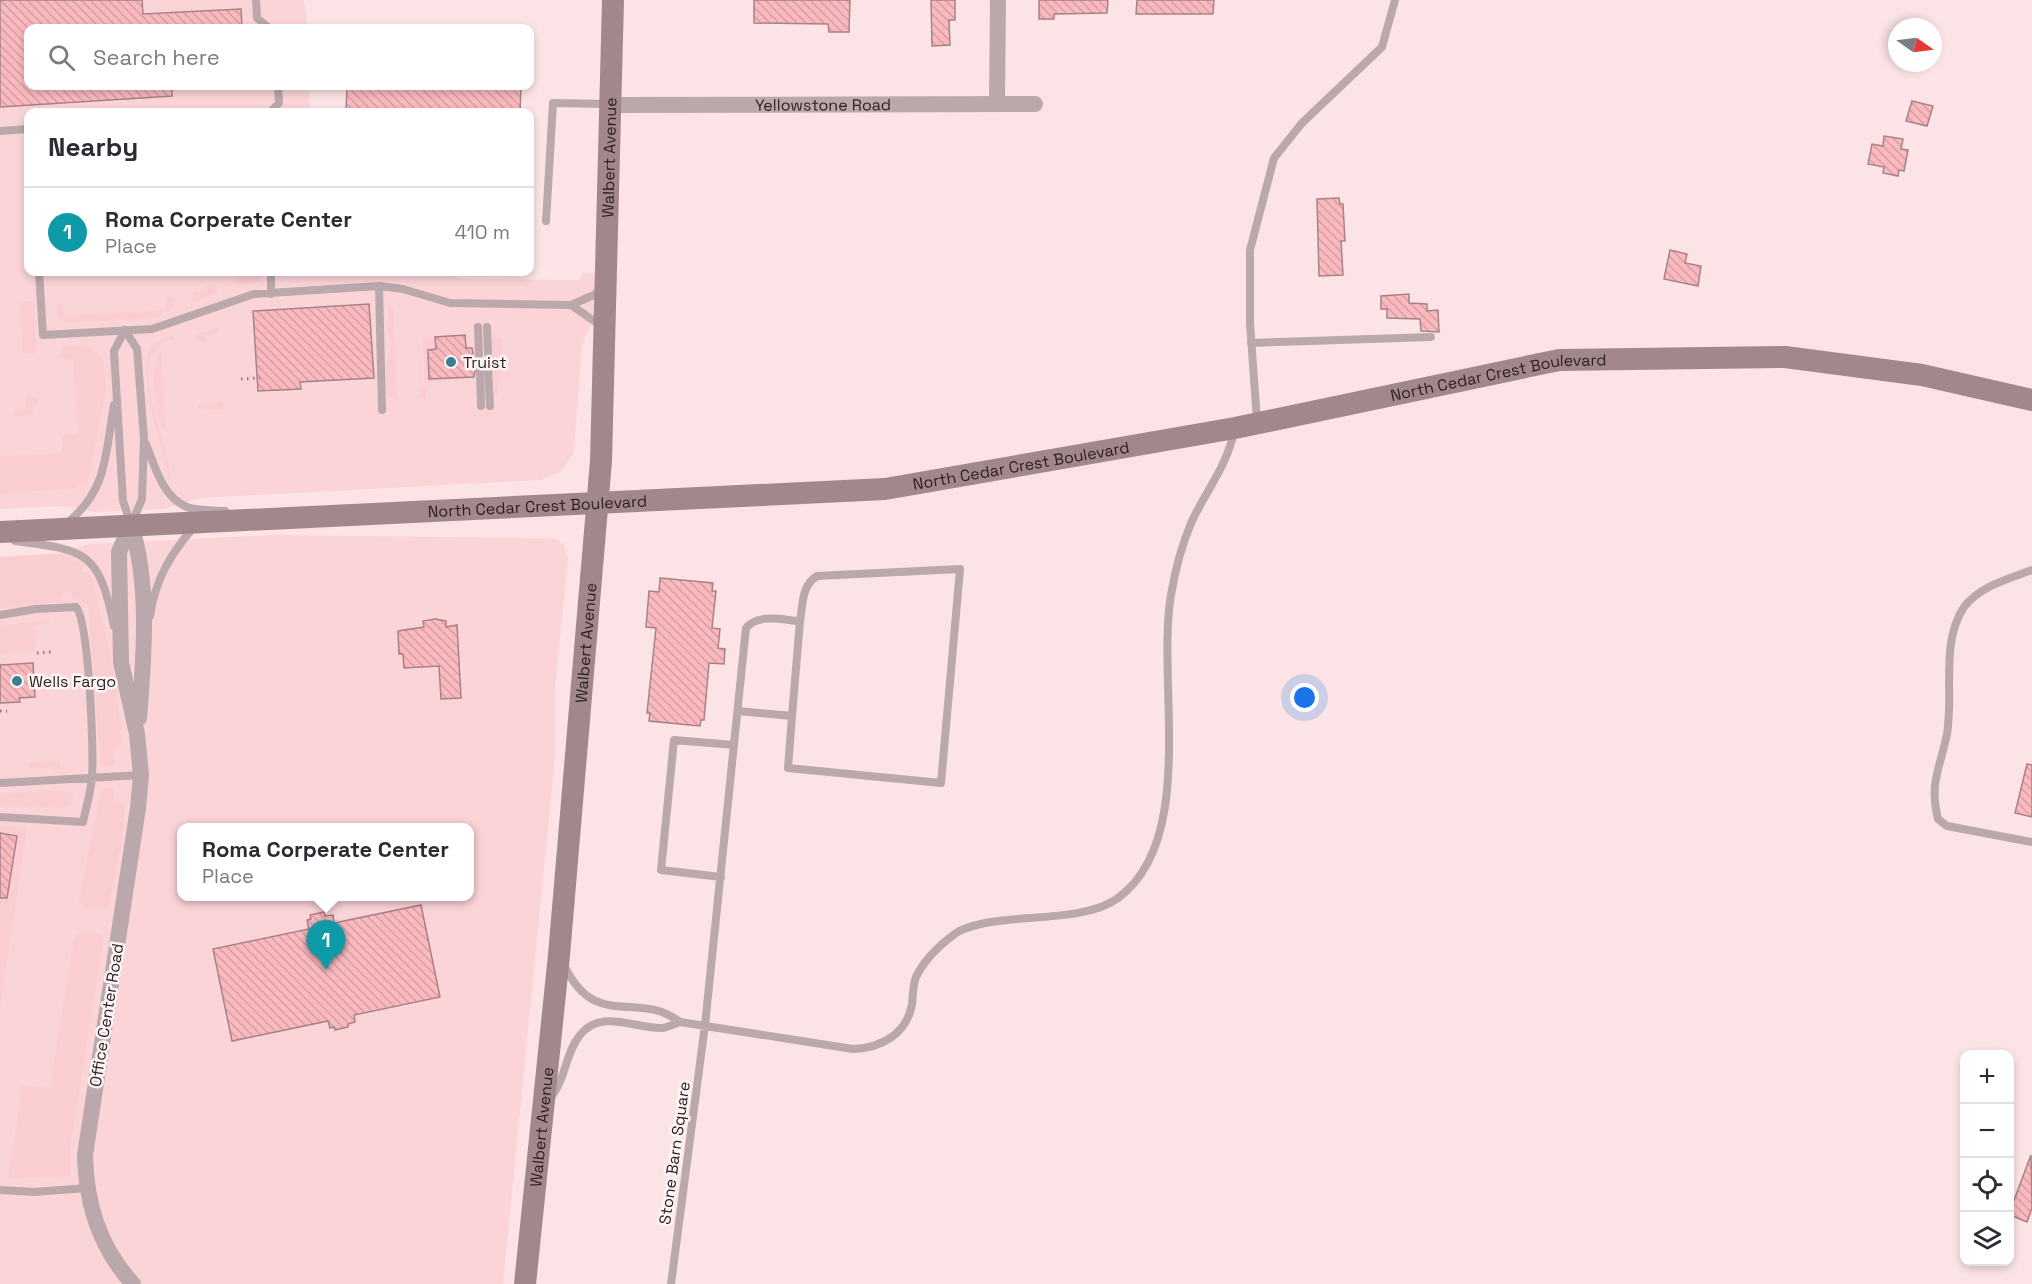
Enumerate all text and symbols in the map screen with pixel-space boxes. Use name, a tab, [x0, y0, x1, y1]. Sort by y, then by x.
north arrow	[1888, 18, 1942, 72]
search box	[24, 24, 534, 90]
icon: search	[45, 41, 78, 74]
text: Search here	[93, 43, 220, 71]
street label: Yellowstone Road	[755, 94, 891, 116]
street label: Walbert Avenue	[597, 97, 621, 218]
text: Nearby	[48, 130, 138, 164]
text: Roma Corperate Center	[105, 205, 352, 233]
text: 1	[63, 219, 72, 245]
text: 410 m	[454, 219, 510, 245]
text: Place	[105, 233, 157, 259]
street label: North Cedar Crest Boulevard	[1388, 349, 1607, 406]
place label: Truist	[463, 352, 507, 373]
marker: Truist	[444, 355, 458, 369]
street label: North Cedar Crest Boulevard	[911, 437, 1131, 495]
street label: North Cedar Crest Boulevard	[427, 491, 648, 522]
street label: Walbert Avenue	[570, 582, 602, 704]
place label: Wells Fargo	[29, 671, 116, 692]
marker: Wells Fargo	[10, 674, 24, 688]
your location	[1290, 683, 1319, 712]
popup	[177, 823, 474, 901]
text: Roma Corperate Center	[202, 835, 449, 863]
text: Place	[202, 863, 254, 889]
pin: 1	[306, 920, 346, 970]
street label: Office Center Road	[85, 942, 128, 1088]
map controls	[1960, 1050, 2014, 1266]
button: +	[1960, 1050, 2014, 1104]
street label: Walbert Avenue	[525, 1066, 558, 1188]
street label: Stone Barn Square	[654, 1080, 695, 1226]
button: −	[1960, 1104, 2014, 1158]
button: locate	[1960, 1158, 2014, 1212]
button: layers	[1960, 1212, 2014, 1266]

